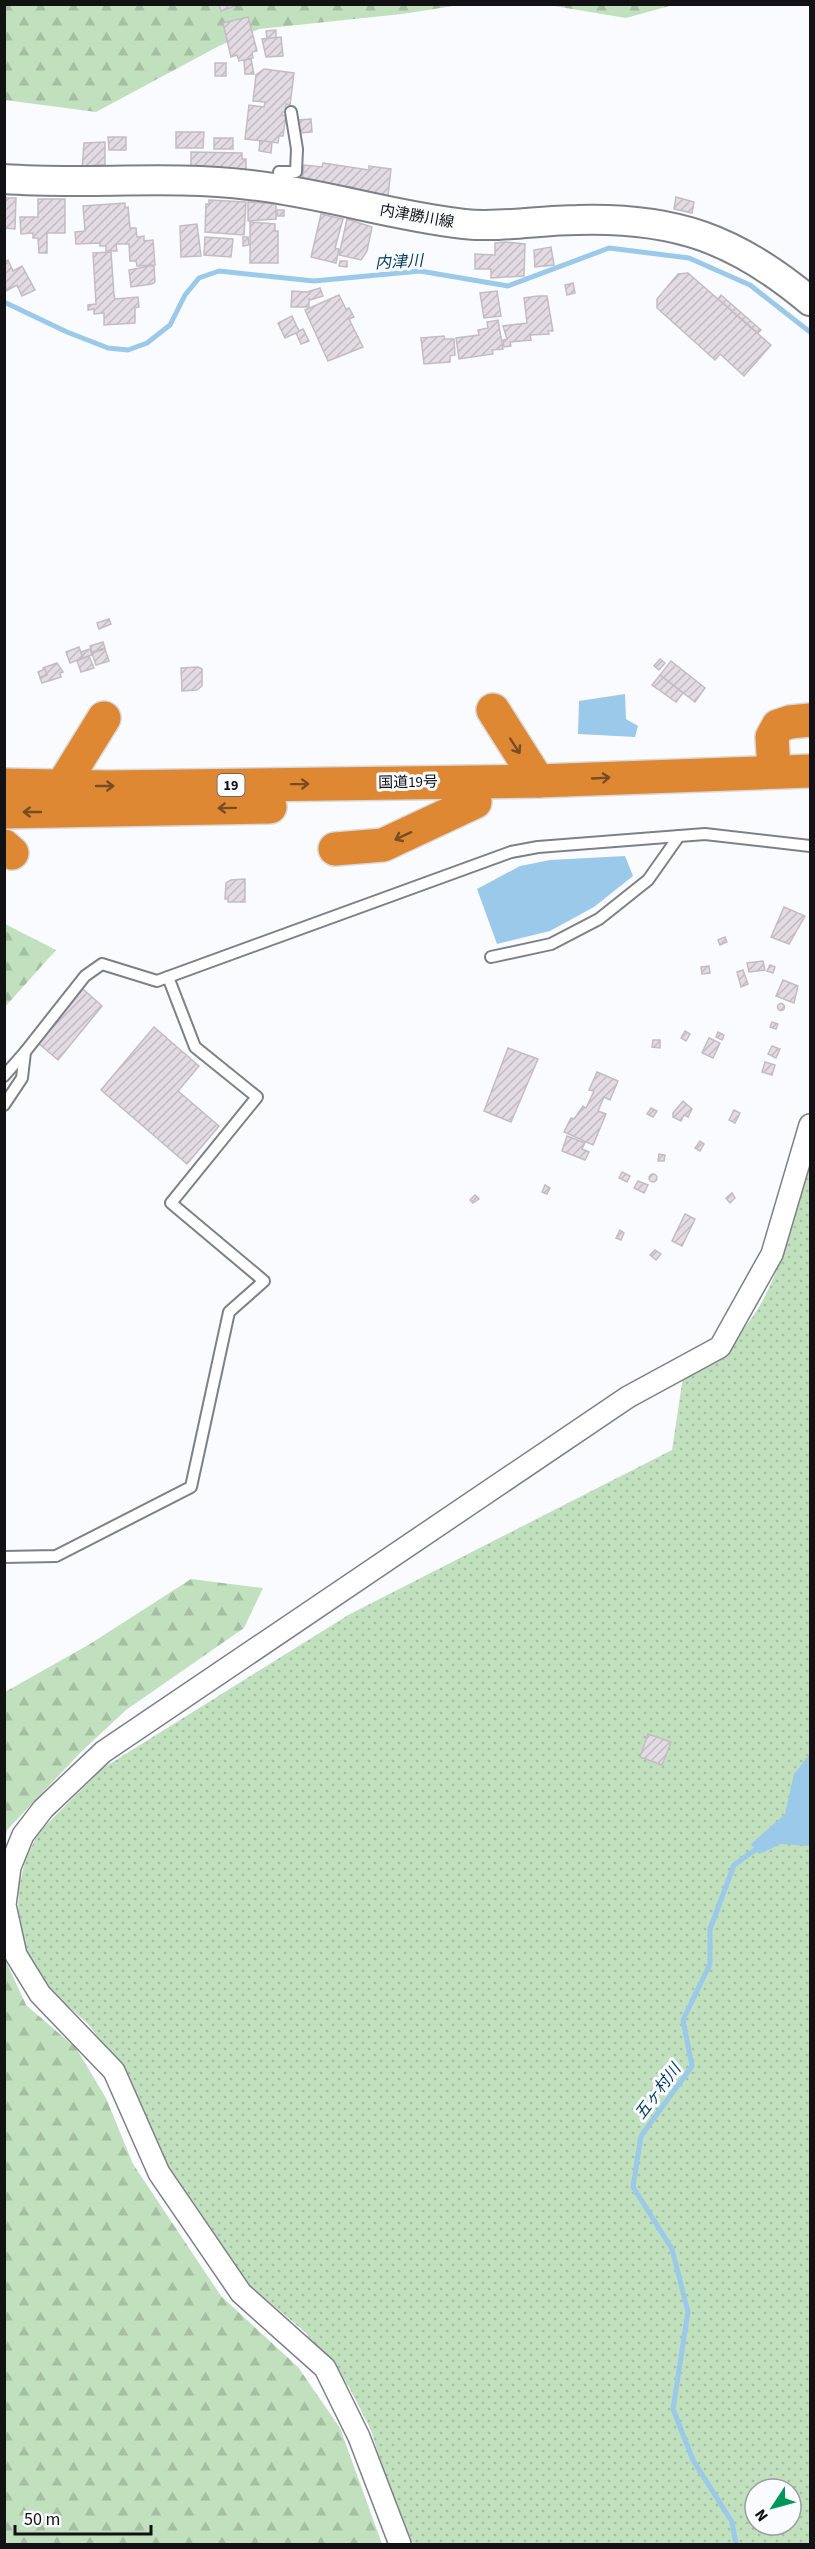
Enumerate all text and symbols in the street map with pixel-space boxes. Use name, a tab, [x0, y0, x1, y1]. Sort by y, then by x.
street label: 内津勝川線	[378, 200, 456, 233]
water label: 内津川	[375, 250, 426, 274]
one-way arrow	[509, 737, 522, 754]
street label: 国道19号	[378, 771, 438, 794]
one-way arrow	[590, 773, 610, 784]
road number: 19	[218, 774, 244, 796]
one-way arrow	[289, 778, 309, 790]
one-way arrow	[94, 781, 114, 792]
one-way arrow	[218, 802, 238, 814]
one-way arrow	[23, 806, 43, 818]
one-way arrow	[394, 830, 412, 842]
water label: 五ヶ村川	[630, 2058, 687, 2124]
north arrow	[743, 2477, 803, 2537]
scale bar	[15, 2498, 152, 2536]
text: N	[750, 2504, 774, 2526]
text: 50 m	[24, 2507, 60, 2532]

